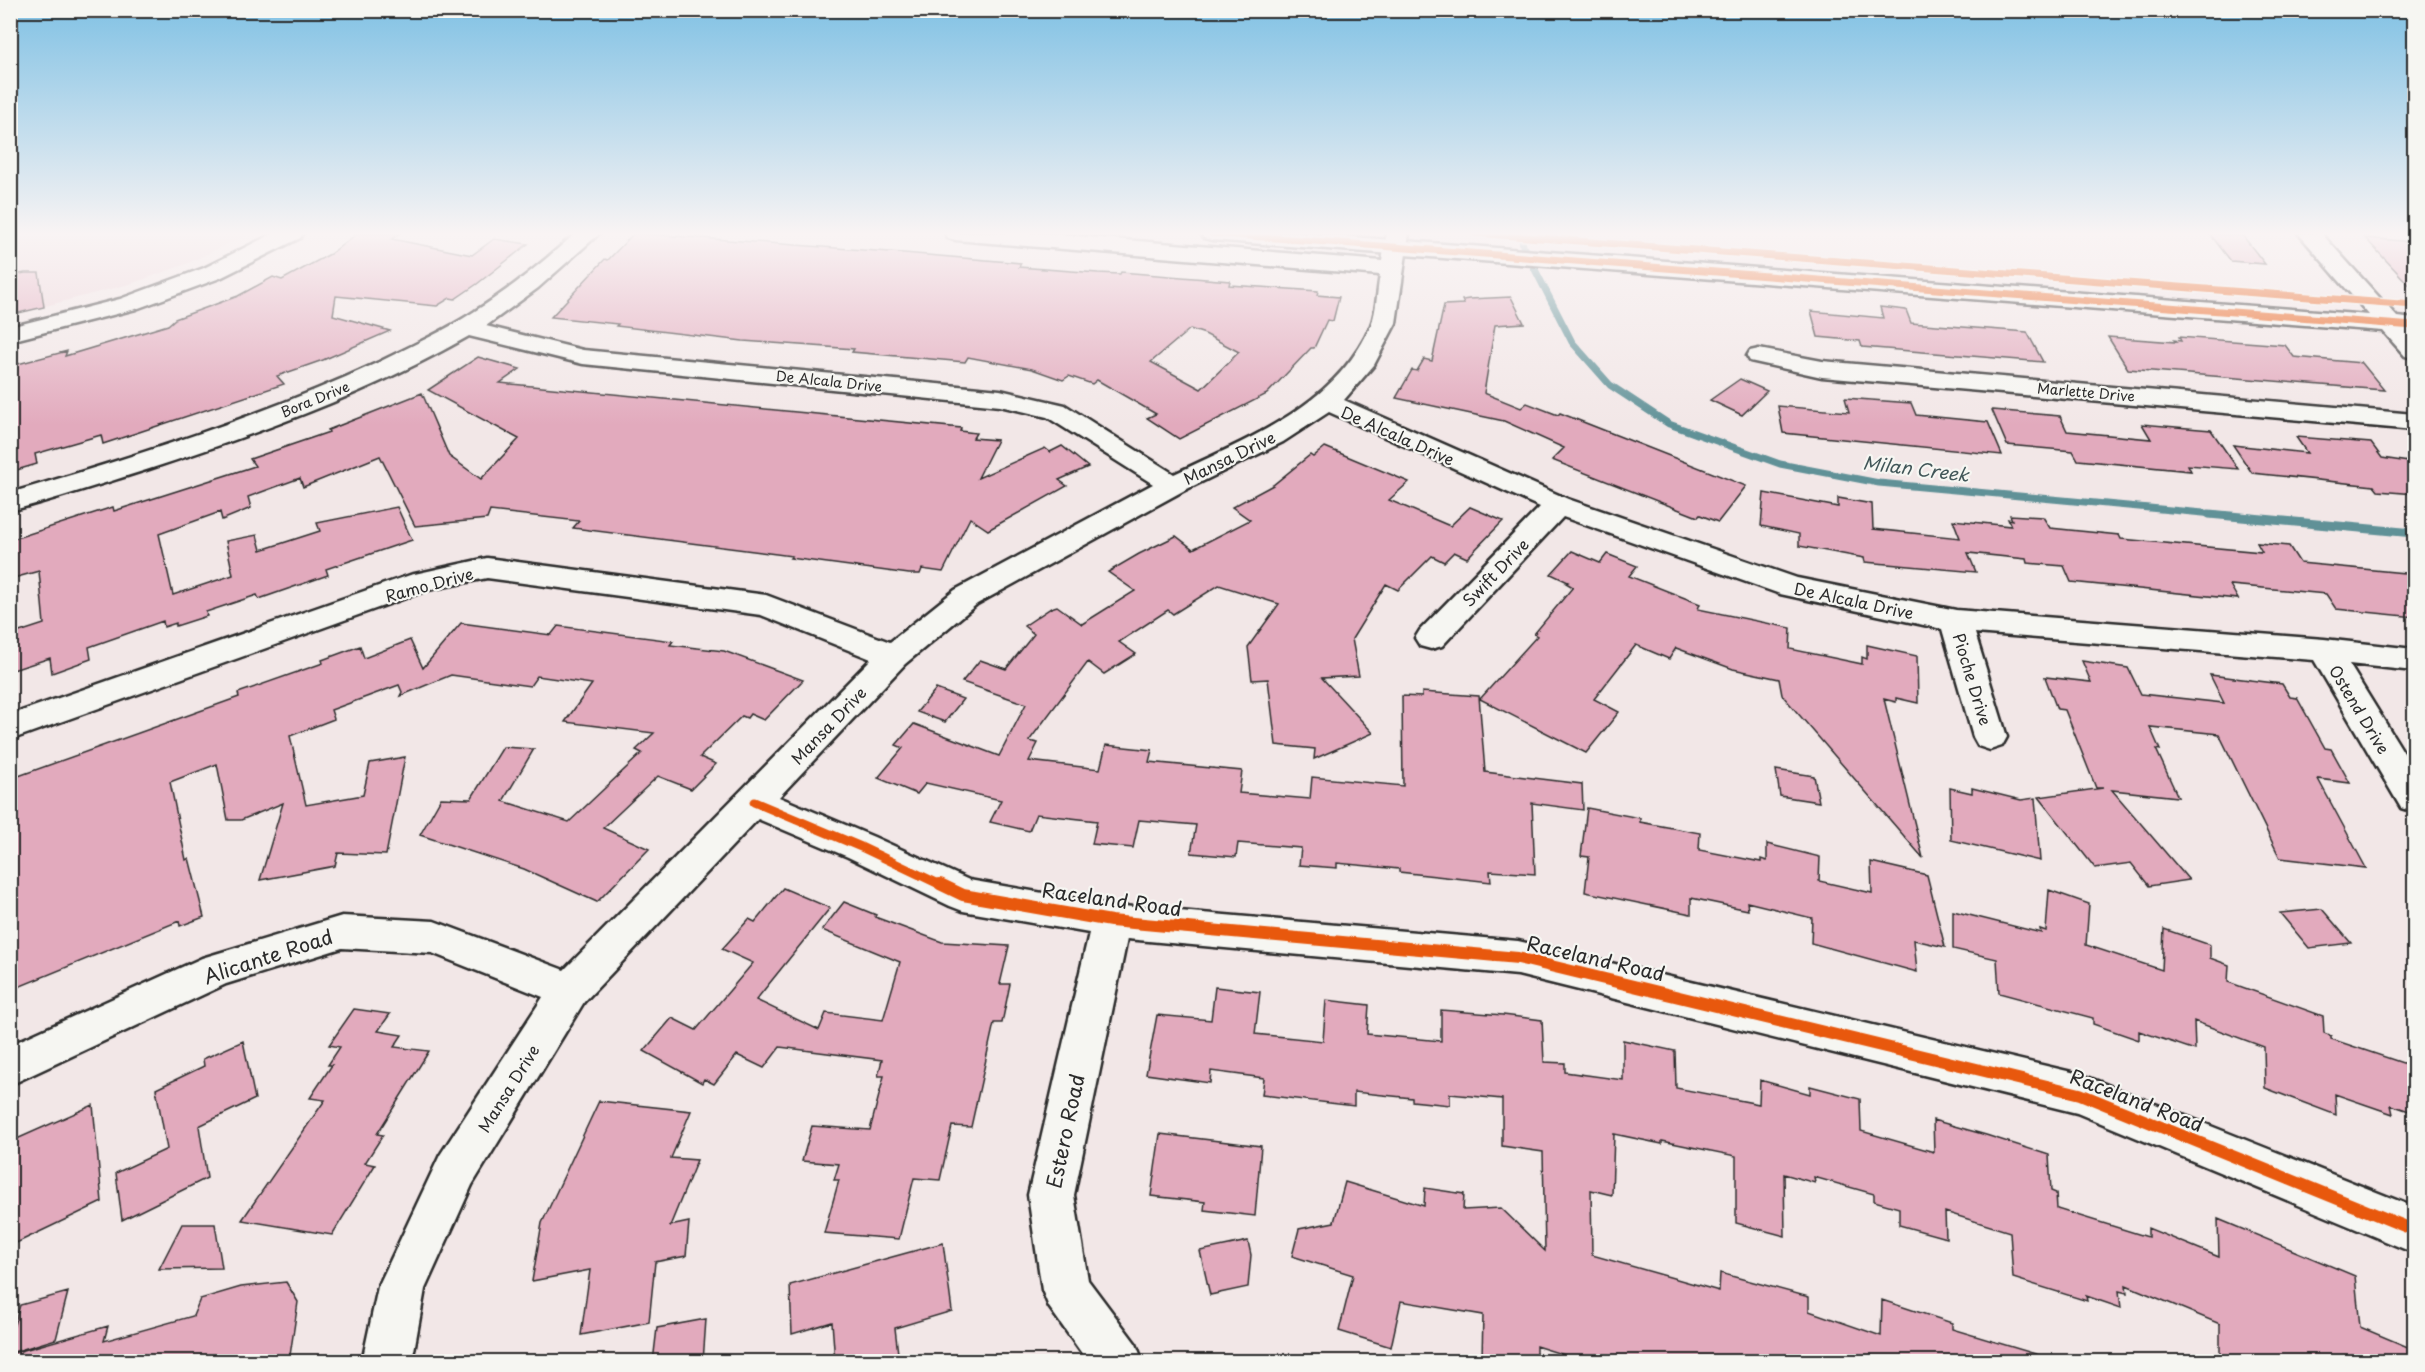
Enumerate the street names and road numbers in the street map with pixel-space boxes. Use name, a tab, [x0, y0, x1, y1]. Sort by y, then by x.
street label: De Alcala Drive	[775, 365, 883, 397]
street label: Bora Drive	[277, 376, 353, 422]
street label: Marlette Drive	[2036, 377, 2136, 407]
street label: De Alcala Drive	[1338, 399, 1458, 471]
street label: Mansa Drive	[1179, 424, 1279, 490]
street label: Swift Drive	[1456, 532, 1534, 612]
street label: Ramo Drive	[382, 561, 476, 607]
street label: De Alcala Drive	[1792, 576, 1916, 624]
street label: Pioche Drive	[1948, 630, 1998, 728]
street label: Ostend Drive	[2324, 660, 2396, 758]
street label: Mansa Drive	[785, 681, 871, 769]
street label: Raceland Road	[1040, 874, 1184, 924]
street label: Alicante Road	[199, 921, 337, 991]
street label: Raceland Road	[1524, 928, 1668, 988]
street label: Mansa Drive	[471, 1039, 545, 1137]
street label: Raceland Road	[2066, 1061, 2208, 1139]
street label: Estero Road	[1038, 1071, 1092, 1191]

